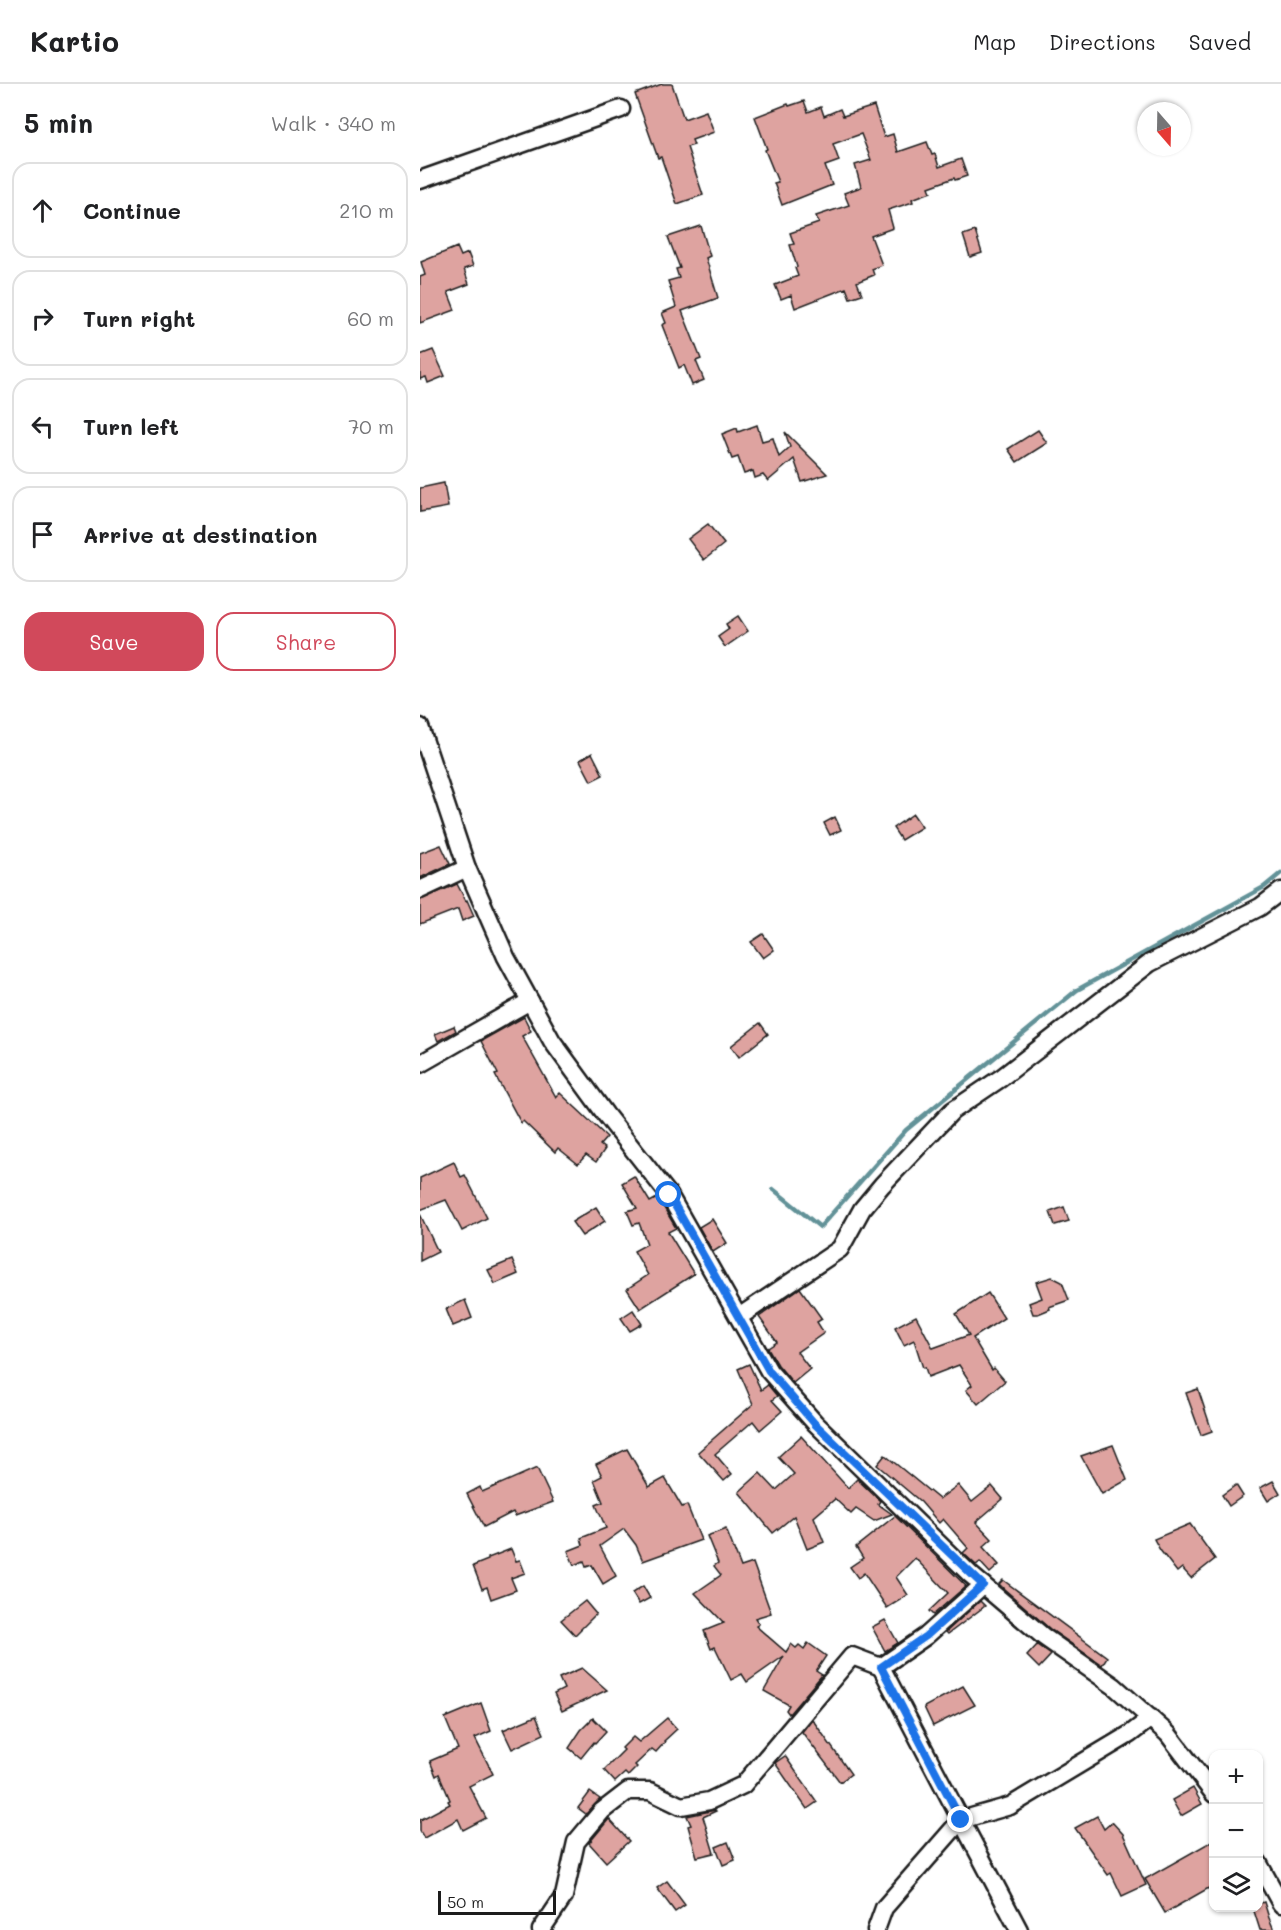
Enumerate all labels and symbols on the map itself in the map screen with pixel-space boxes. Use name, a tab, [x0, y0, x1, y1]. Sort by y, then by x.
north arrow	[1137, 102, 1191, 156]
route start	[655, 1181, 681, 1207]
route end	[947, 1806, 973, 1832]
scale bar	[438, 1888, 556, 1916]

